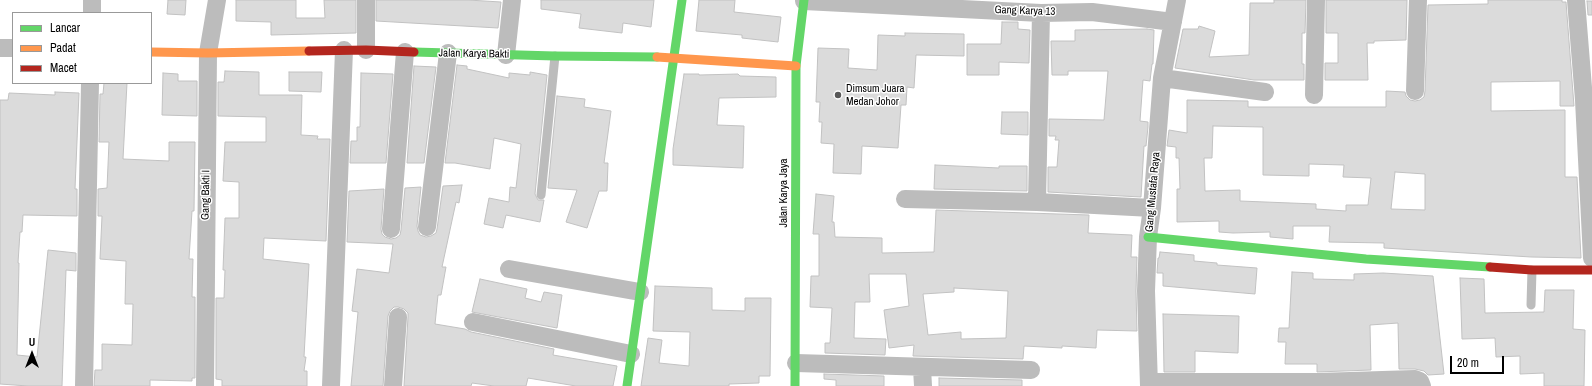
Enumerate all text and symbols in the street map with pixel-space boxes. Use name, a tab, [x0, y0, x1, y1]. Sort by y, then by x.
street label: Gang Karya 13	[994, 3, 1056, 19]
legend	[12, 12, 152, 84]
text: Lancar	[50, 20, 80, 36]
text: Padat	[50, 40, 76, 56]
street label: Jalan Karya Bakti	[439, 47, 509, 61]
text: Macet	[50, 60, 77, 76]
place label: Dimsum Juara Medan Johor	[846, 82, 905, 108]
marker: Dimsum Juara Medan Johor	[833, 90, 843, 100]
street label: Gang Mustafa Raya	[1143, 151, 1163, 233]
street label: Jalan Karya Jaya	[777, 158, 791, 228]
street label: Gang Bakti I	[199, 170, 213, 220]
north arrow	[12, 334, 52, 374]
text: U	[29, 335, 35, 349]
scale bar	[1452, 348, 1506, 374]
text: 20 m	[1457, 355, 1479, 371]

